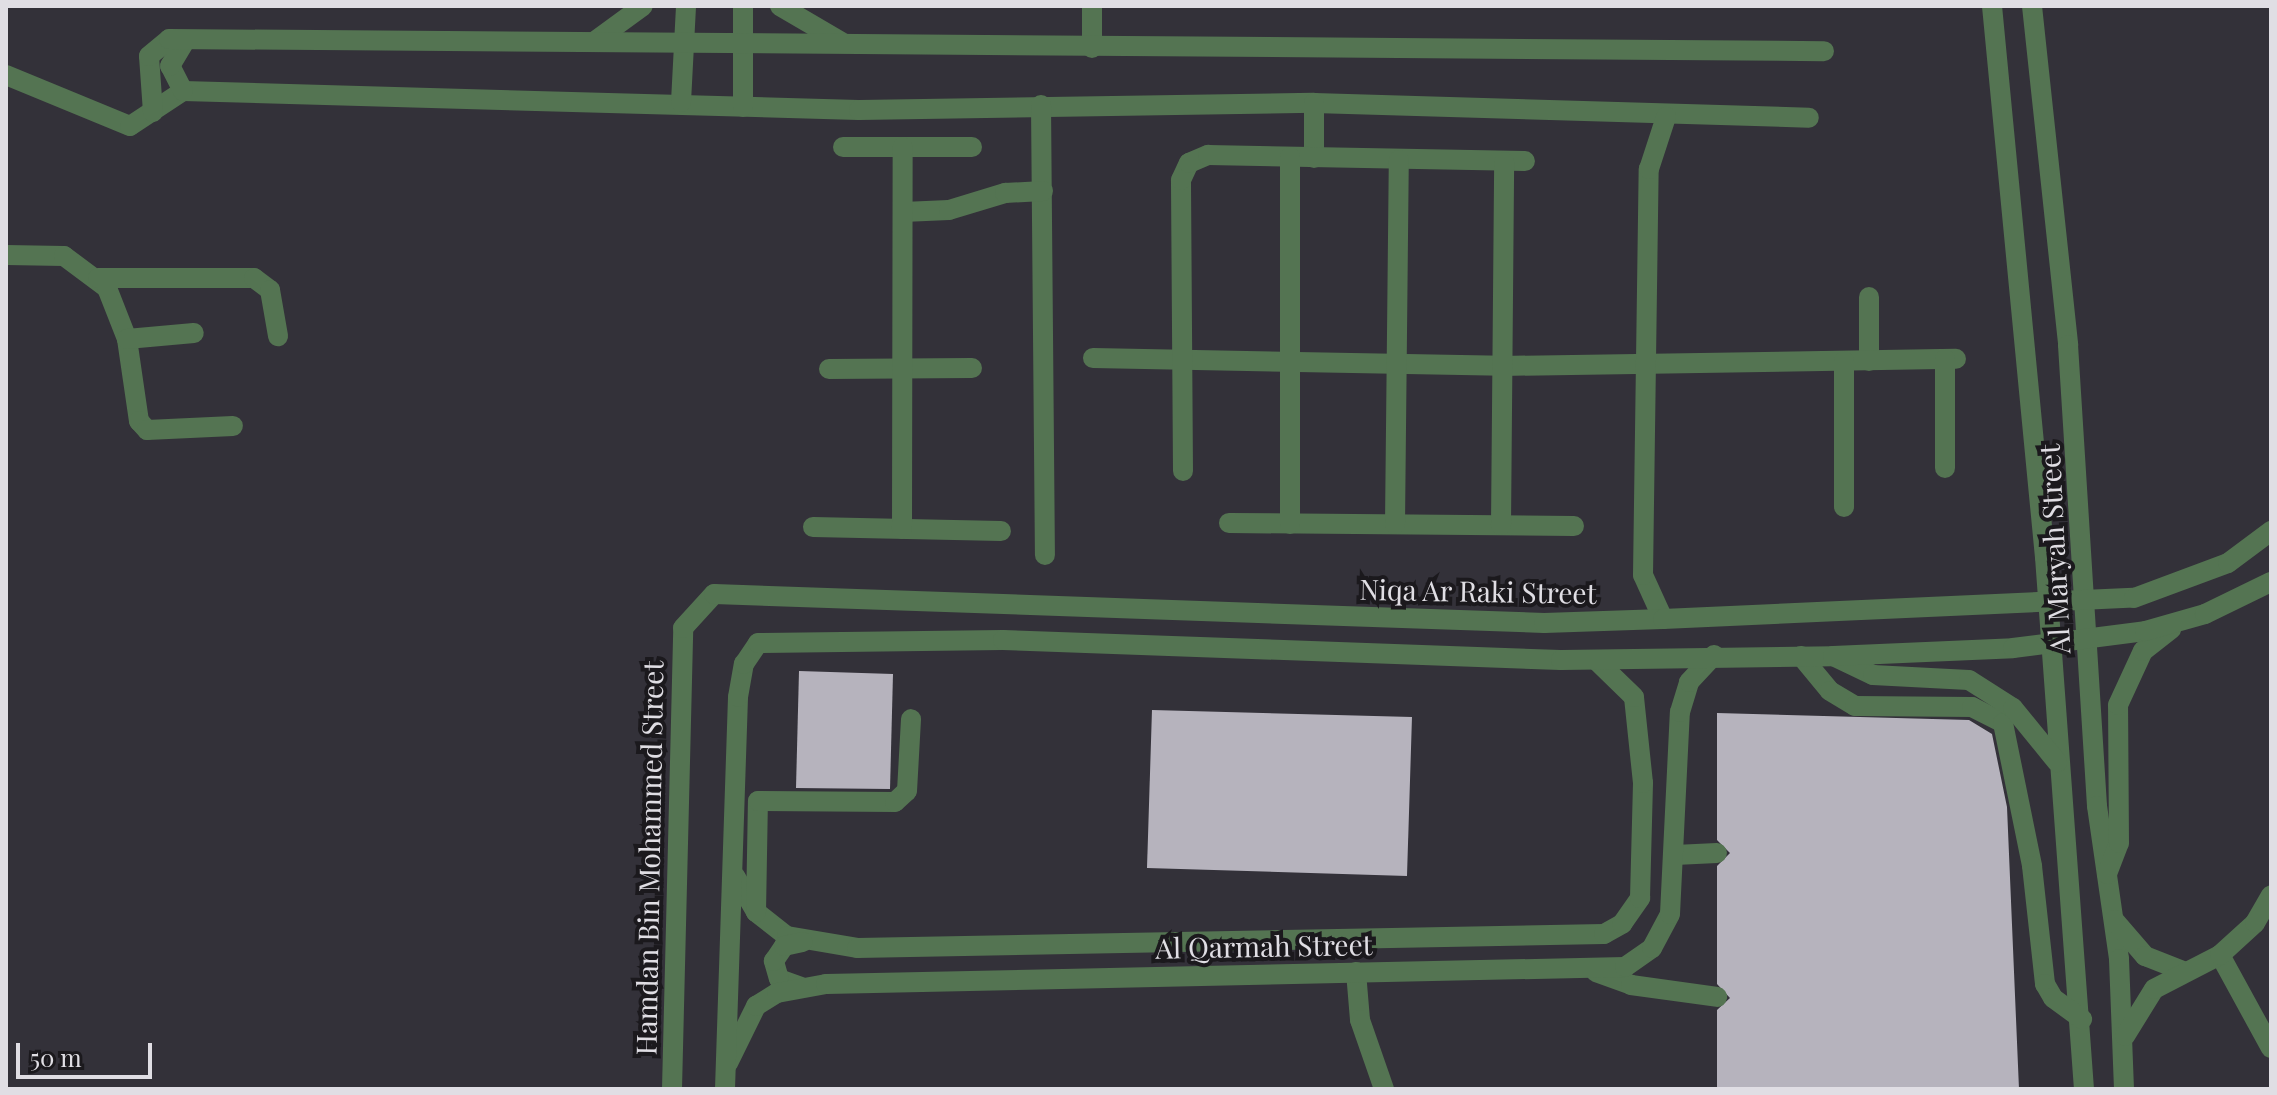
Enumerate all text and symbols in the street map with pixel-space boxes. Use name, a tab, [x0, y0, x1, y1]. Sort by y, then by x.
street label: Al Maryah Street	[2032, 443, 2076, 655]
street label: Niqa Ar Raki Street	[1358, 572, 1598, 610]
street label: Hamdan Bin Mohammed Street	[629, 660, 669, 1056]
street label: Al Qarmah Street	[1155, 927, 1373, 965]
scale bar	[20, 1027, 156, 1077]
text: 50 m	[30, 1041, 82, 1073]

